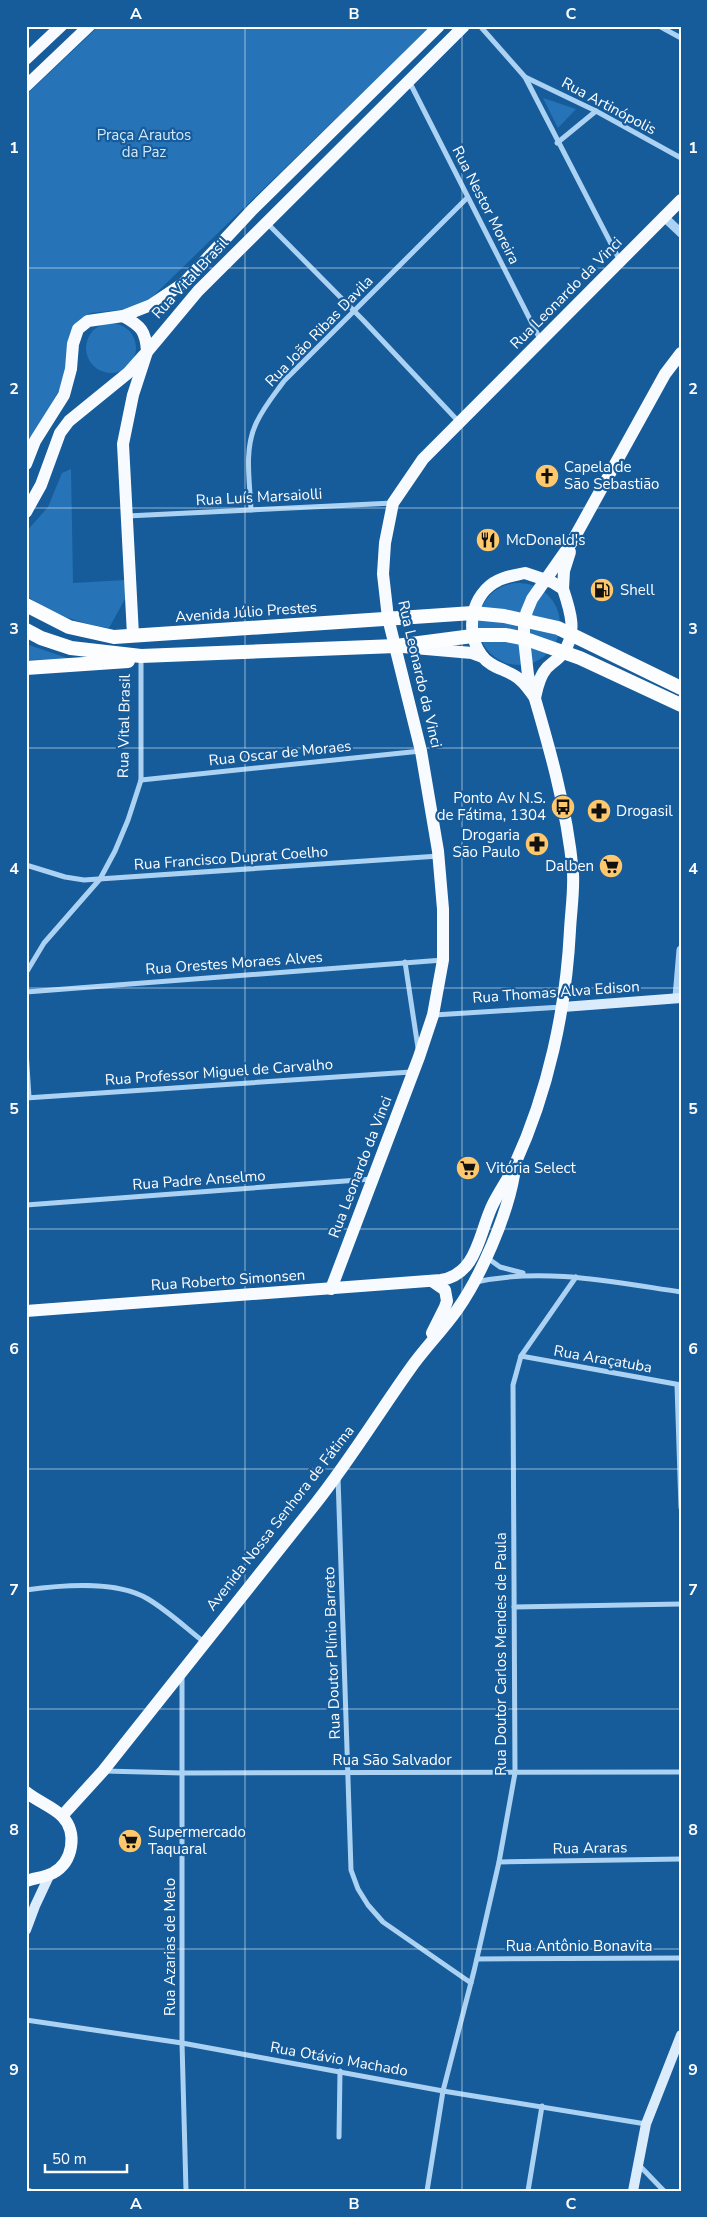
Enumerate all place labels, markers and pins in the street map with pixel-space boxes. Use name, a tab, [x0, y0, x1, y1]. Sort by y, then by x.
place label: Capela de São Sebastião	[564, 457, 659, 494]
church icon: Capela de São Sebastião	[534, 463, 560, 489]
restaurant icon: McDonald's	[475, 527, 501, 553]
place label: McDonald's	[506, 530, 585, 550]
fuel station icon: Shell	[589, 577, 615, 603]
place label: Shell	[620, 580, 655, 600]
place label: Ponto Av N.S. de Fátima, 1304	[437, 788, 546, 825]
bus stop icon: Ponto Av N.S. de Fátima, 1304	[550, 794, 576, 820]
pharmacy icon: Drogasil	[586, 798, 612, 824]
place label: Drogasil	[616, 801, 673, 821]
place label: Drogaria São Paulo	[452, 825, 520, 862]
pharmacy icon: Drogaria São Paulo	[524, 831, 550, 857]
supermarket icon: Dalben	[598, 853, 624, 879]
place label: Dalben	[545, 856, 594, 876]
supermarket icon: Vitória Select	[455, 1155, 481, 1181]
place label: Vitória Select	[485, 1158, 576, 1178]
place label: Supermercado Taquaral	[148, 1822, 246, 1859]
supermarket icon: Supermercado Taquaral	[117, 1828, 143, 1854]

